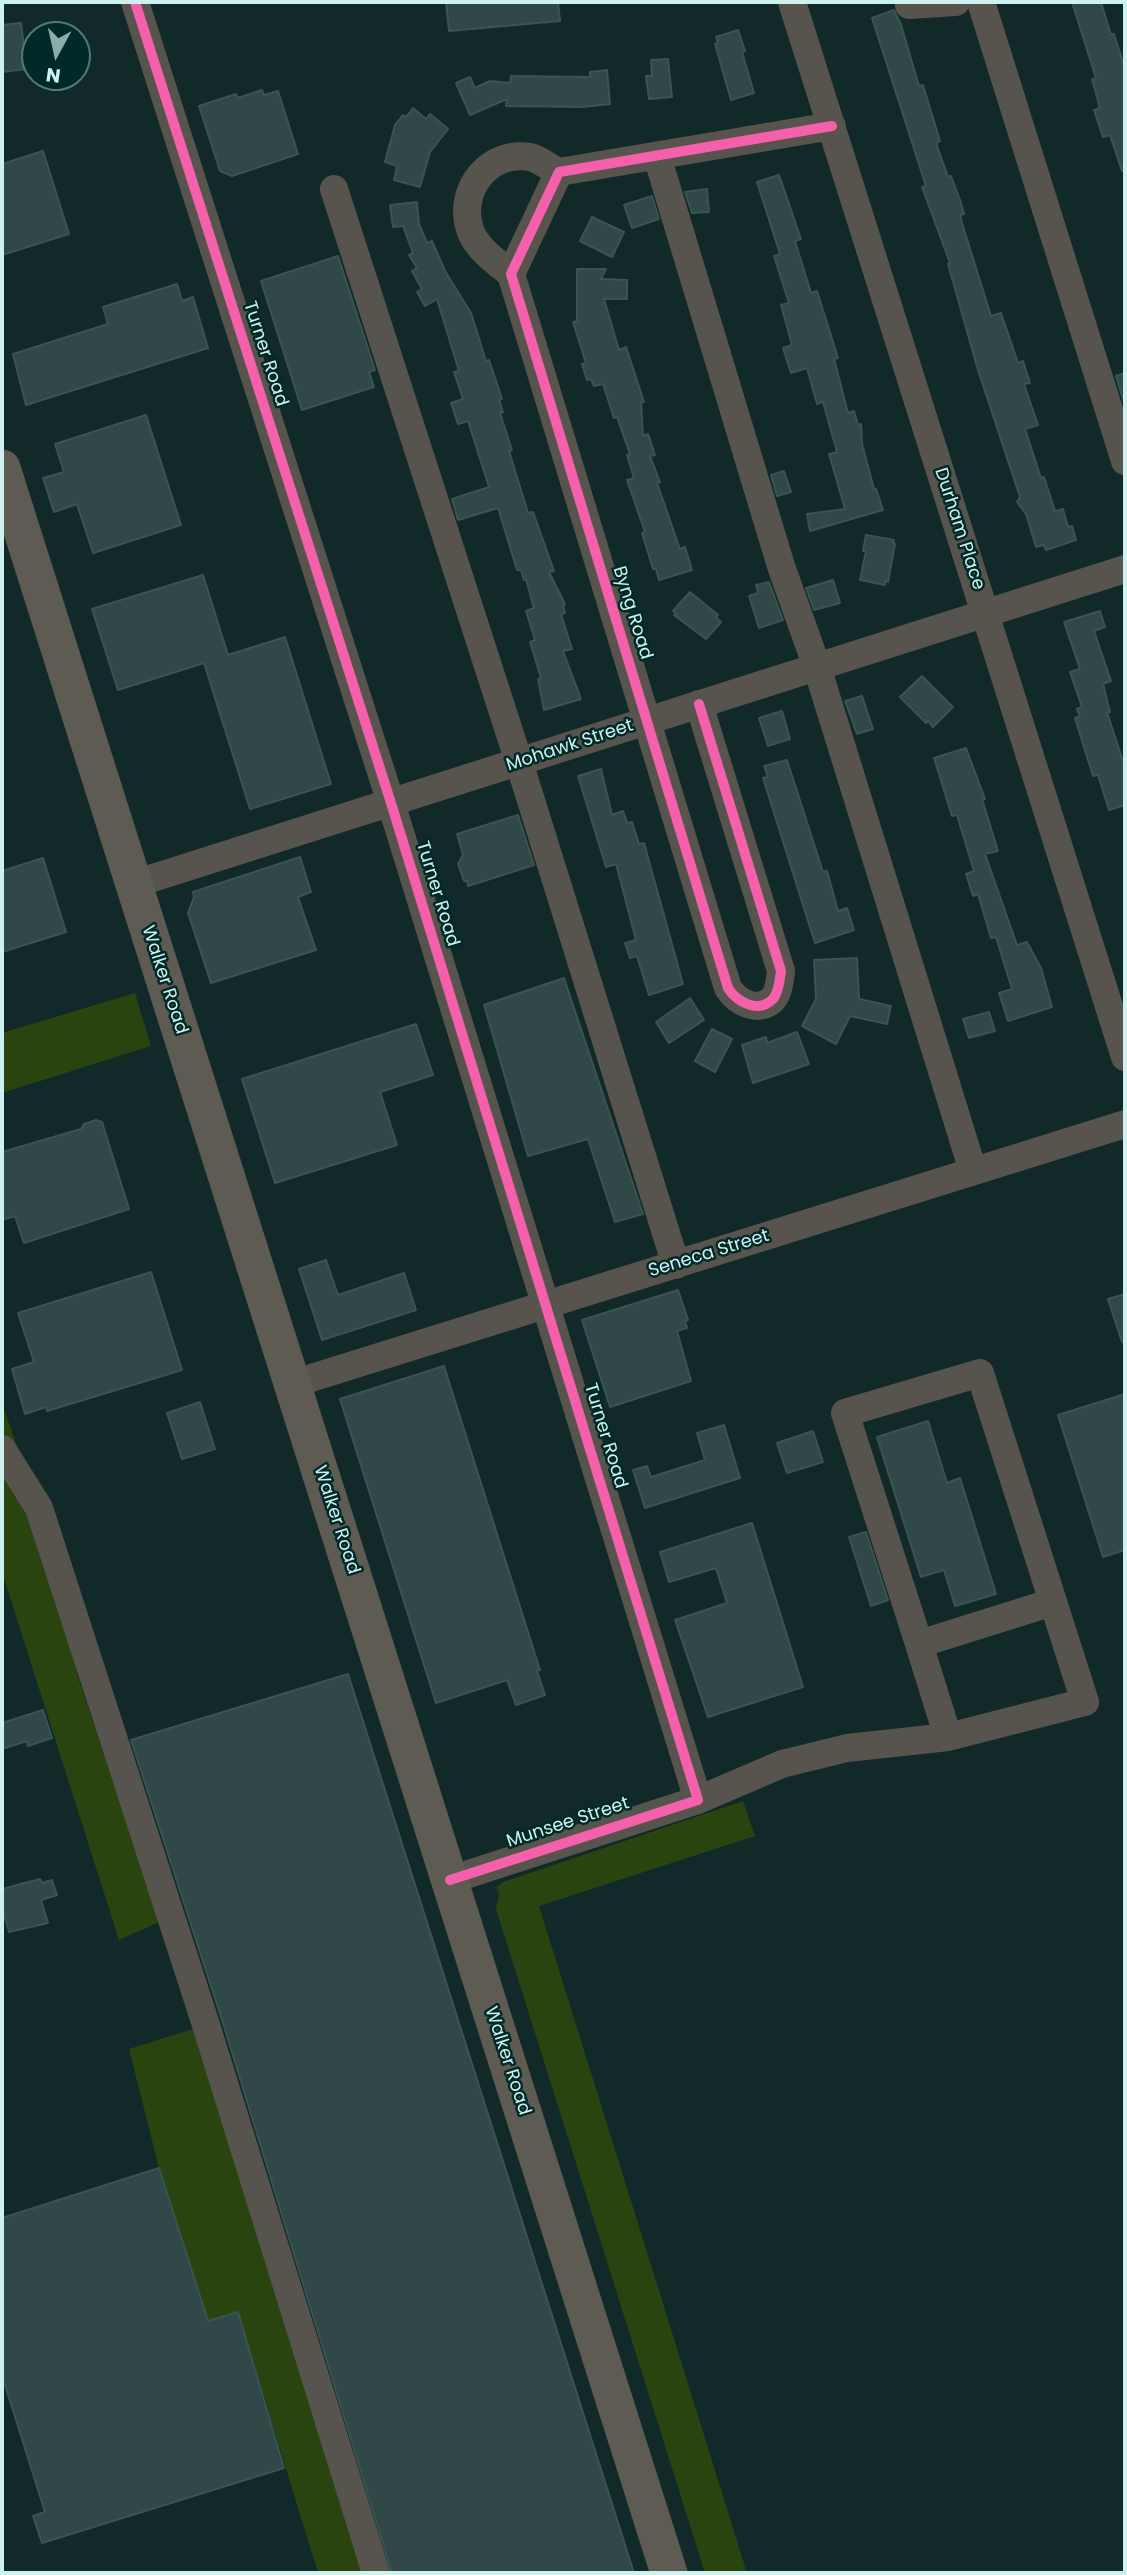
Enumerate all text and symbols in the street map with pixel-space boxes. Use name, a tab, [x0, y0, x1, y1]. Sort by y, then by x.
north arrow	[21, 21, 91, 91]
text: N	[44, 61, 62, 90]
street label: Turner Road	[238, 299, 292, 409]
street label: Durham Place	[929, 465, 989, 593]
street label: Byng Road	[608, 564, 656, 662]
street label: Mohawk Street	[504, 715, 636, 777]
street label: Turner Road	[411, 839, 463, 949]
street label: Walker Road	[136, 923, 192, 1037]
street label: Seneca Street	[646, 1225, 772, 1283]
street label: Turner Road	[579, 1381, 631, 1491]
street label: Walker Road	[308, 1463, 364, 1577]
street label: Munsee Street	[504, 1793, 632, 1853]
street label: Walker Road	[479, 2004, 535, 2118]

